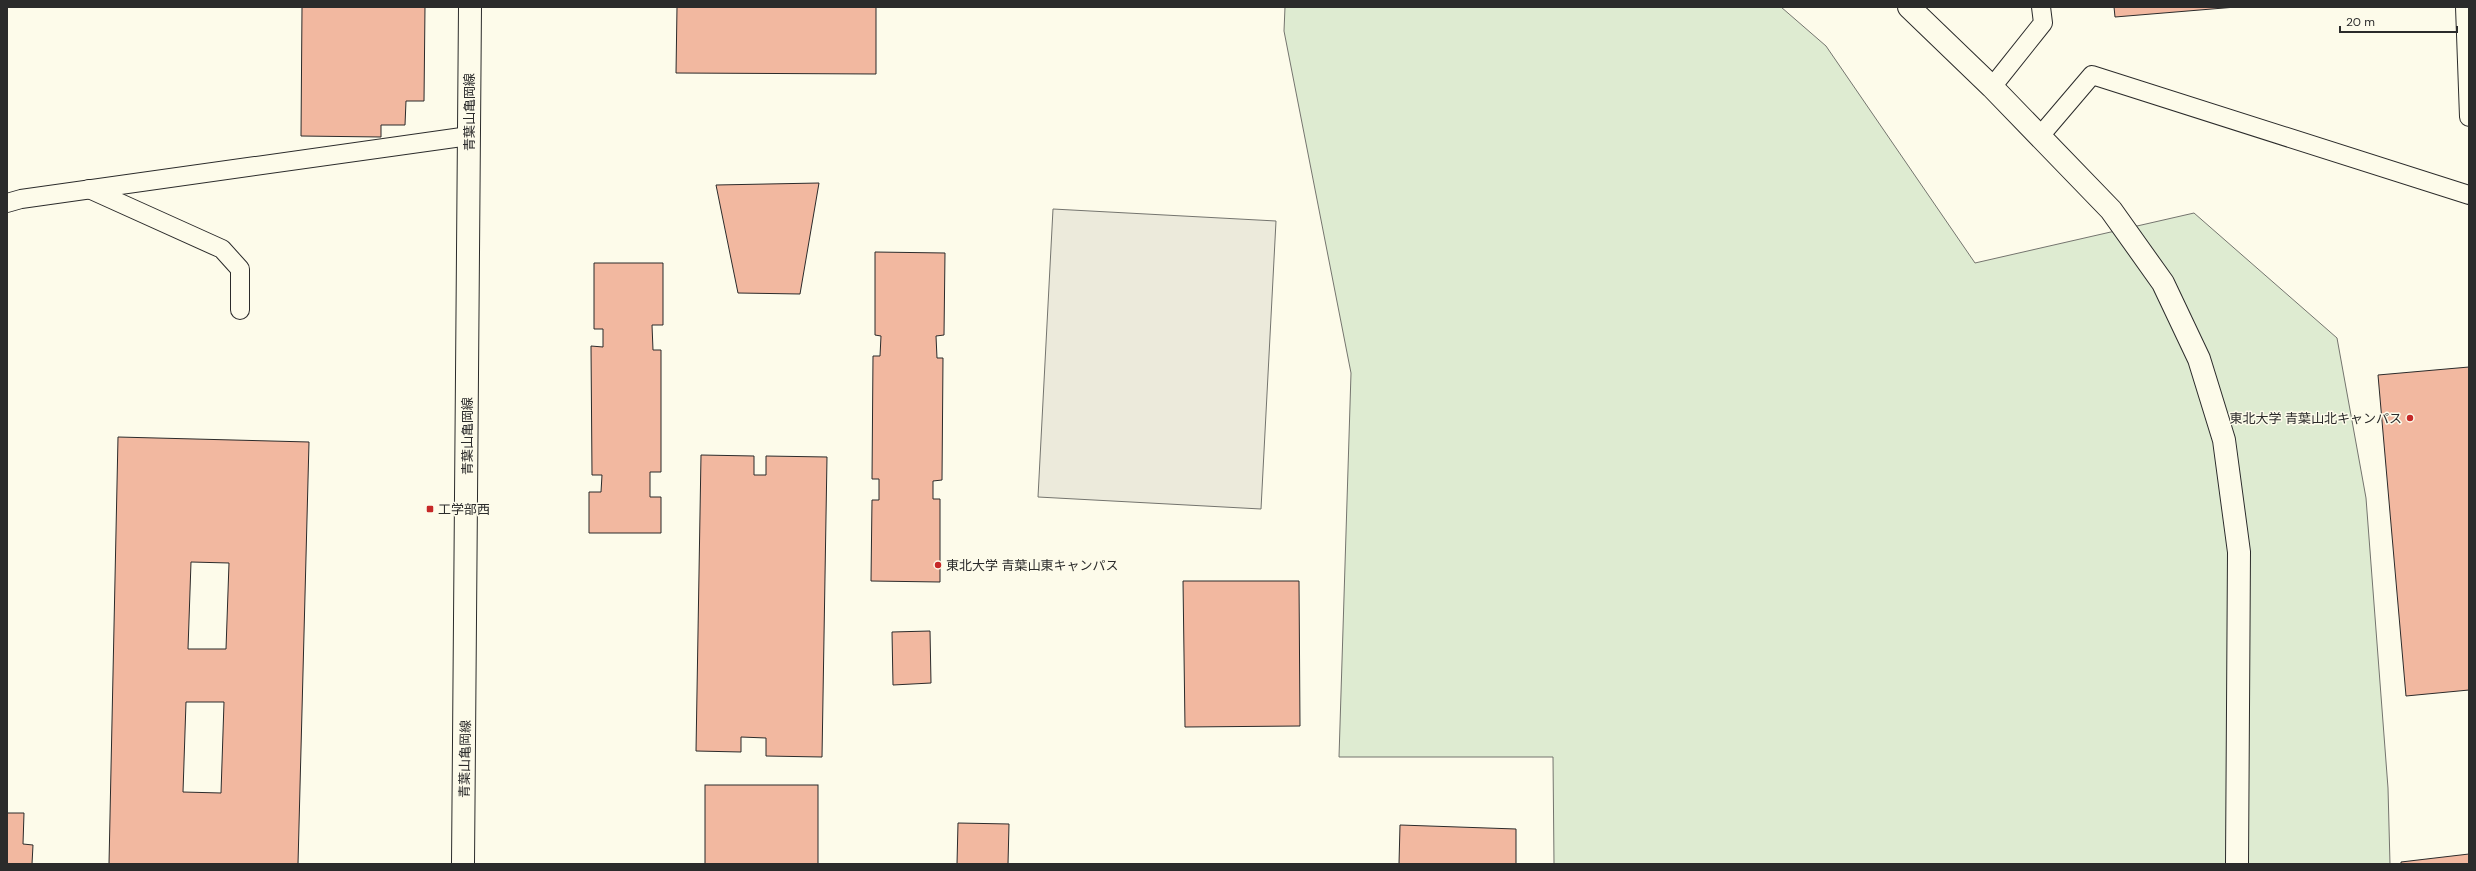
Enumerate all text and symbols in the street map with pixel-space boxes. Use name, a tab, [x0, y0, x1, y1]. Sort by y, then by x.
scale bar	[2340, 8, 2457, 34]
text: 20 m	[2346, 14, 2375, 30]
street label: 青葉山亀岡線	[461, 73, 478, 151]
street label: 青葉山亀岡線	[459, 397, 476, 475]
place label: 東北大学 青葉山北キャンパス	[2230, 410, 2402, 427]
marker: 東北大学 青葉山北キャンパス	[2405, 413, 2415, 423]
place label: 工学部西	[438, 501, 490, 518]
marker: 工学部西	[425, 504, 435, 514]
place label: 東北大学 青葉山東キャンパス	[946, 557, 1118, 574]
marker: 東北大学 青葉山東キャンパス	[933, 560, 943, 570]
street label: 青葉山亀岡線	[456, 720, 474, 798]

